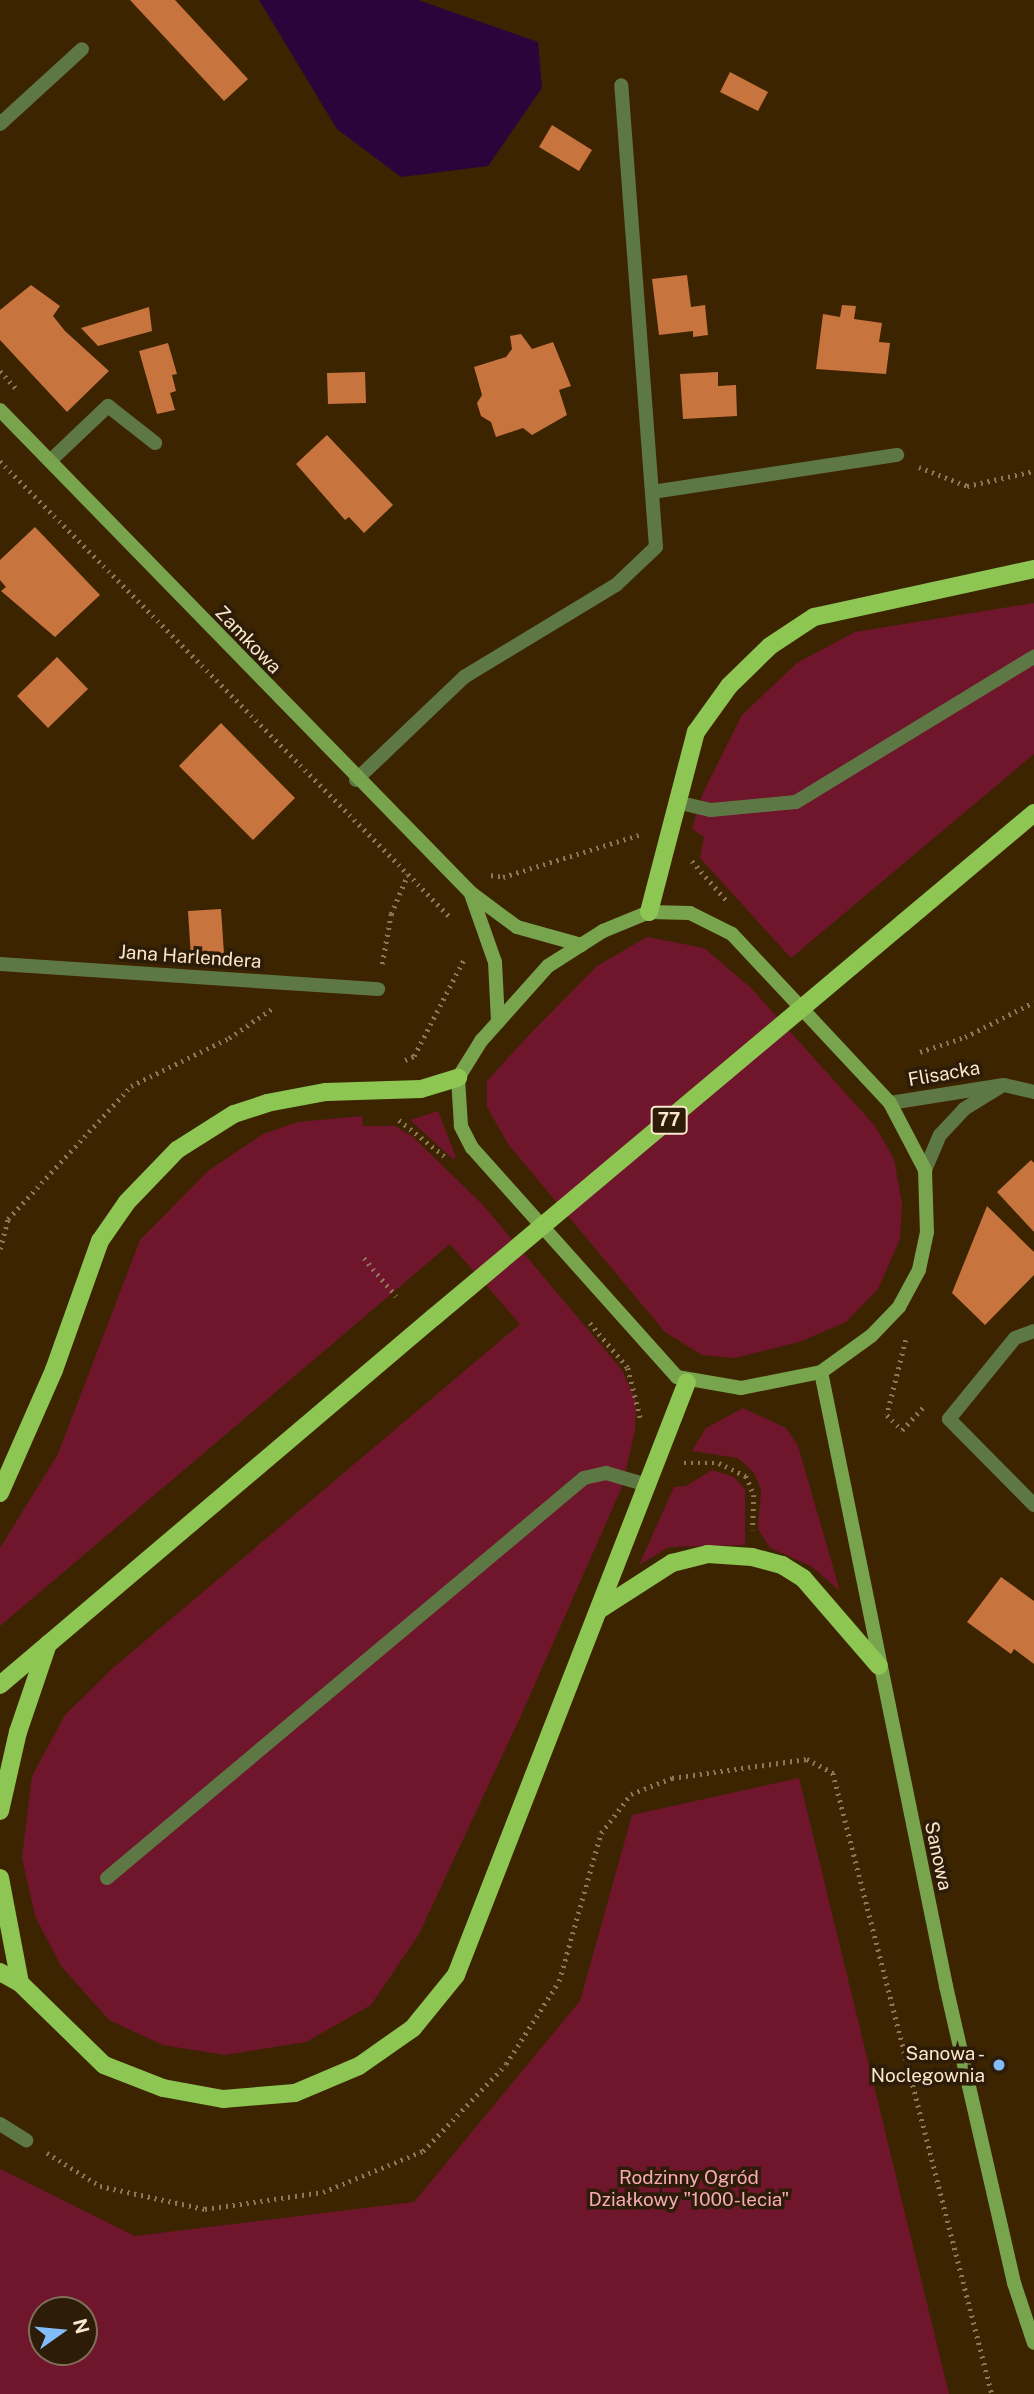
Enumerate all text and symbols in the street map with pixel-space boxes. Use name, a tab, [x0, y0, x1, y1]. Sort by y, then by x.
street label: Zamkowa	[210, 601, 286, 679]
street label: Jana Harlendera	[118, 941, 262, 973]
street label: Flisacka	[906, 1056, 982, 1092]
road number: 77	[650, 1106, 688, 1134]
street label: Sanowa	[920, 1819, 956, 1893]
place label: Sanowa - Noclegownia	[871, 2043, 985, 2087]
marker: Sanowa - Noclegownia	[991, 2057, 1007, 2073]
park label: Rodzinny Ogród Działkowy "1000-lecia"	[589, 2167, 789, 2211]
north arrow	[28, 2296, 98, 2366]
text: N	[69, 2316, 94, 2336]

